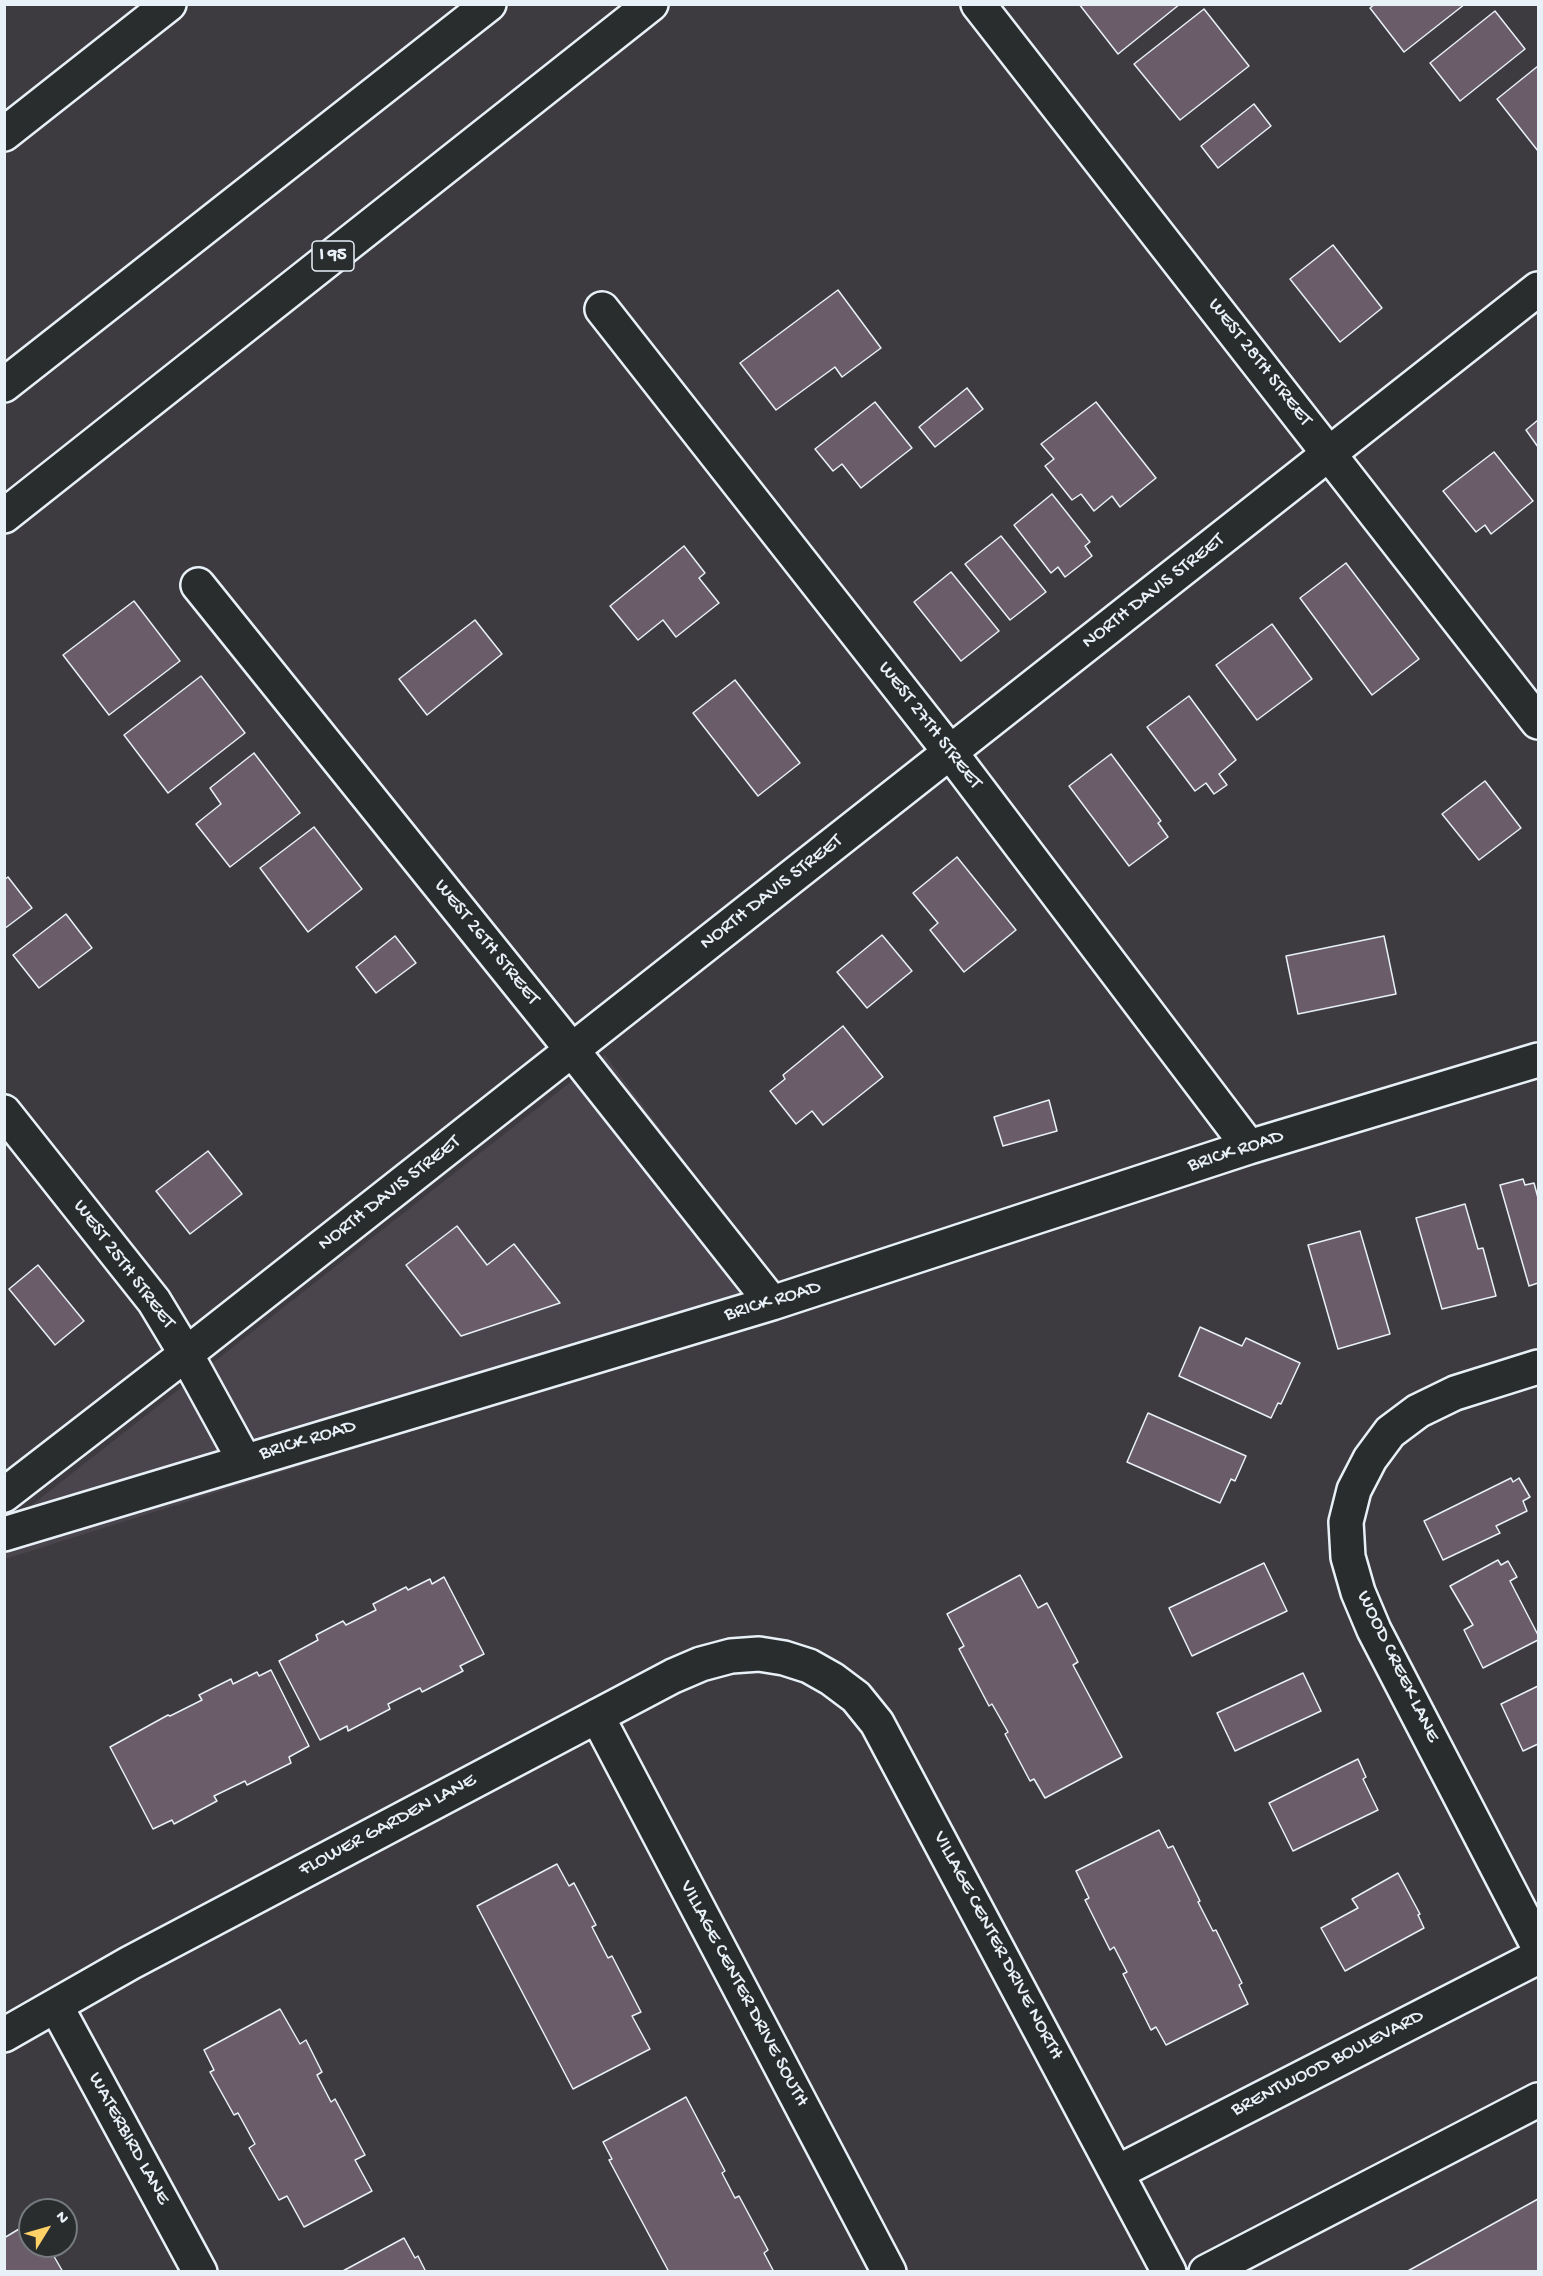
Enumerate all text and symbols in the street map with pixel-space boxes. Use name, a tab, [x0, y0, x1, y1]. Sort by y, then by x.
road number: I 95	[312, 241, 354, 271]
street label: WEST 28TH STREET	[1202, 294, 1316, 432]
street label: NORTH DAVIS STREET	[1078, 529, 1230, 655]
street label: WEST 27TH STREET	[872, 657, 986, 795]
street label: NORTH DAVIS STREET	[696, 830, 848, 956]
street label: WEST 26TH STREET	[428, 875, 544, 1011]
street label: BRICK ROAD	[1185, 1125, 1287, 1179]
street label: NORTH DAVIS STREET	[314, 1131, 466, 1257]
street label: WEST 25TH STREET	[67, 1196, 179, 1334]
street label: BRICK ROAD	[722, 1276, 824, 1328]
street label: BRICK ROAD	[257, 1415, 359, 1467]
street label: WOOD CREEK LANE	[1350, 1587, 1444, 1747]
street label: FLOWER GARDEN LANE	[295, 1769, 481, 1883]
street label: VILLAGE CENTER DRIVE NORTH	[926, 1828, 1068, 2064]
street label: VILLAGE CENTER DRIVE SOUTH	[673, 1877, 813, 2111]
street label: BRENTWOOD BOULEVARD	[1228, 2005, 1428, 2123]
street label: WATERBIRD LANE	[82, 2069, 174, 2209]
north arrow	[18, 2198, 78, 2258]
text: N	[50, 2208, 72, 2228]

